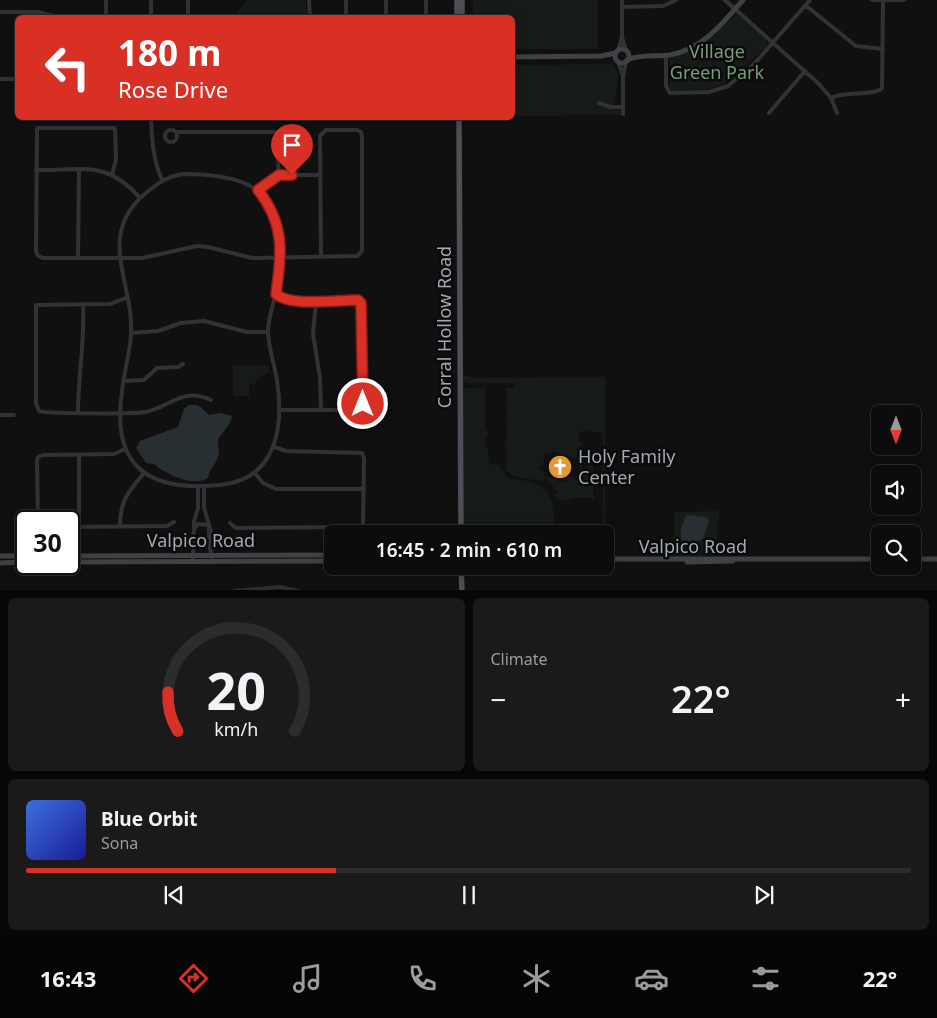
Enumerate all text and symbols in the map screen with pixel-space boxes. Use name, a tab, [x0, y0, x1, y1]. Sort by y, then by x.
text: 180 m	[118, 29, 221, 76]
icon: left	[35, 35, 100, 100]
park label: Village Green Park	[670, 39, 765, 84]
text: Rose Drive	[118, 74, 228, 104]
pin	[271, 124, 313, 175]
icon: arrive	[278, 131, 306, 159]
street label: Corral Hollow Road	[432, 246, 456, 408]
position arrow	[336, 377, 388, 429]
north arrow	[871, 405, 921, 455]
map controls	[871, 405, 921, 575]
place label: Holy Family Center	[578, 444, 676, 489]
church icon: Holy Family Center	[547, 454, 573, 480]
button: sound	[871, 465, 921, 515]
speed limit sign: 30	[15, 510, 80, 575]
button: search	[871, 525, 921, 575]
street label: Valpico Road	[147, 528, 255, 552]
street label: Valpico Road	[639, 534, 747, 558]
text: 16:45 · 2 min · 610 m	[376, 537, 562, 563]
text: Climate	[491, 648, 548, 670]
text: 20	[207, 654, 266, 725]
text: 22°	[671, 672, 731, 724]
text: −	[491, 680, 507, 718]
text: +	[895, 680, 911, 718]
text: km/h	[214, 717, 258, 741]
text: Blue Orbit	[101, 806, 197, 832]
text: Sona	[101, 832, 138, 854]
icon: previous	[160, 881, 188, 909]
icon: pause	[455, 881, 483, 909]
icon: next	[750, 881, 778, 909]
icon: directions	[176, 961, 211, 996]
icon: music	[290, 961, 325, 996]
icon: phone	[405, 961, 440, 996]
icon: climate	[519, 961, 554, 996]
icon: car	[634, 961, 669, 996]
icon: filters	[748, 961, 783, 996]
text: 16:43	[40, 963, 96, 993]
text: 22°	[863, 963, 897, 993]

